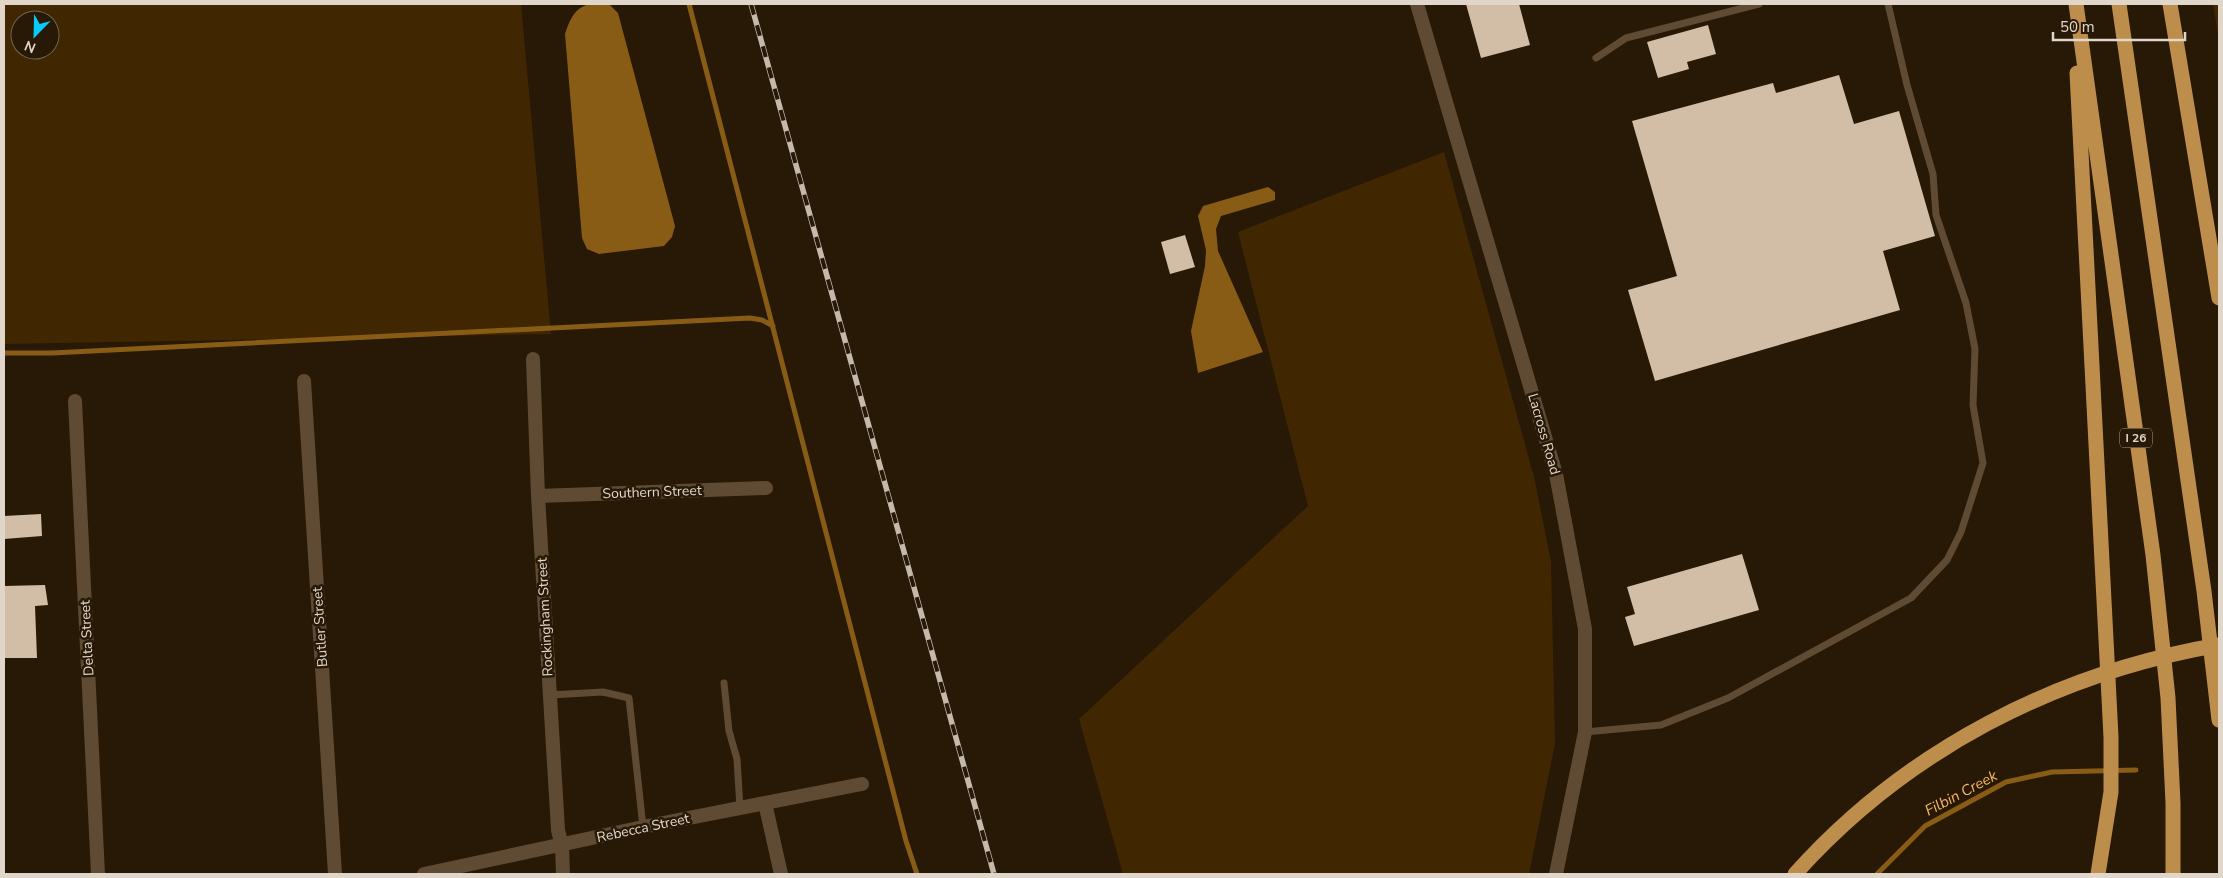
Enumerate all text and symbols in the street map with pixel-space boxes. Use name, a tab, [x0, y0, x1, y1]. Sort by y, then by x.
north arrow	[10, 10, 60, 60]
scale bar	[2053, 10, 2186, 42]
text: 50 m	[2060, 17, 2095, 37]
text: N	[22, 36, 39, 57]
street label: Lacross Road	[1523, 391, 1565, 477]
road number: I 26	[2120, 428, 2152, 448]
street label: Southern Street	[602, 481, 702, 503]
street label: Rockingham Street	[532, 557, 558, 677]
street label: Butler Street	[308, 586, 332, 668]
street label: Delta Street	[76, 599, 98, 676]
water label: Filbin Creek	[1921, 765, 2001, 821]
street label: Rebecca Street	[595, 809, 691, 847]

